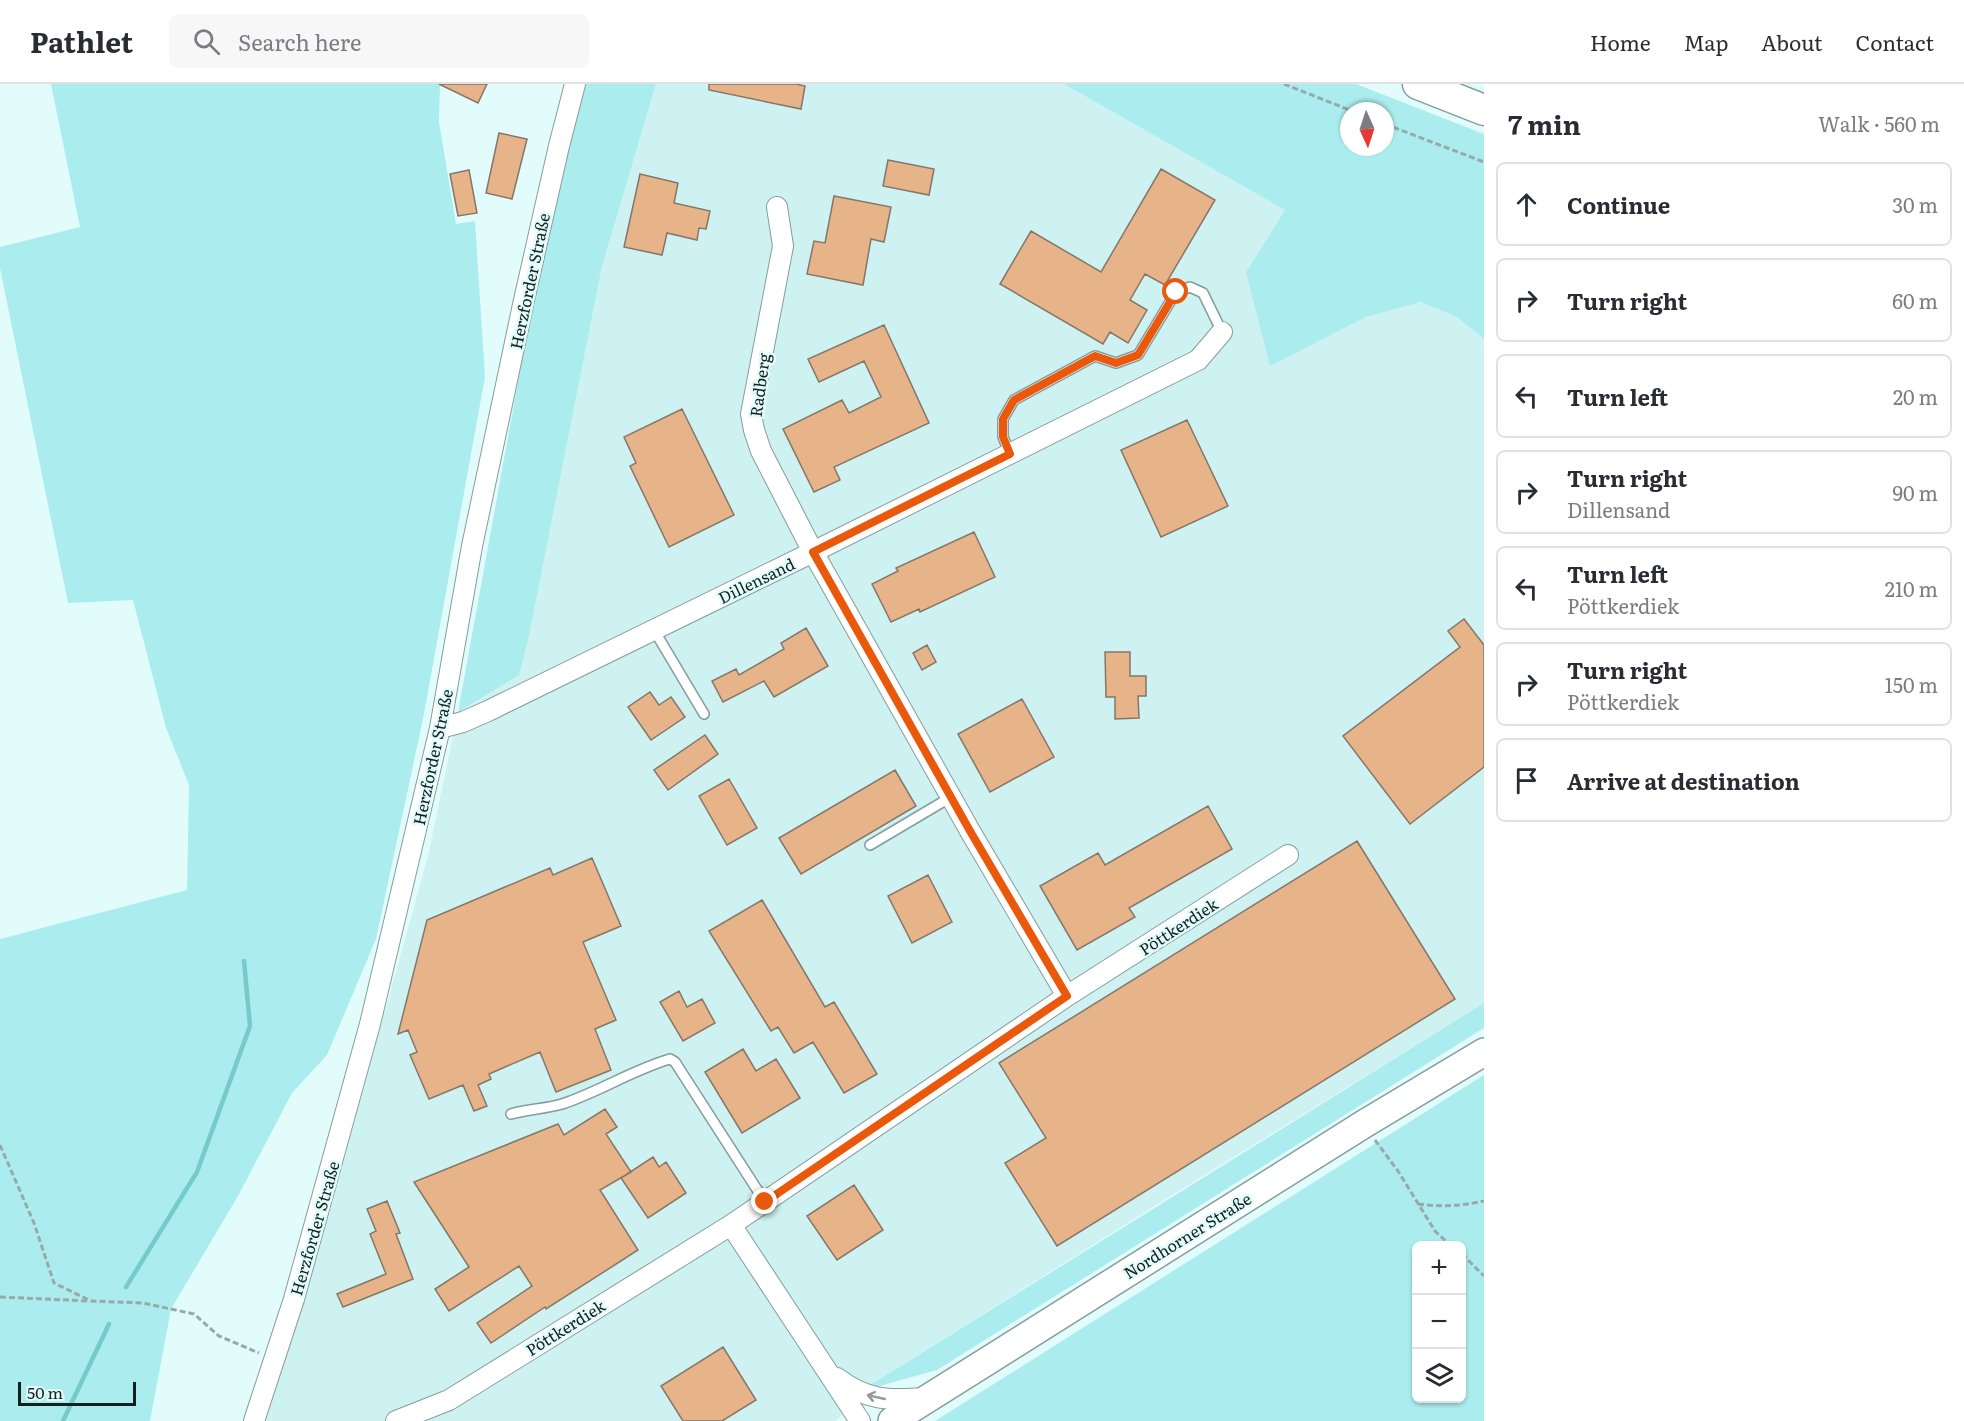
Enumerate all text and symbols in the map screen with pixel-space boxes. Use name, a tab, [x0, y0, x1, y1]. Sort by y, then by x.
search box	[169, 14, 589, 68]
text: Pathlet	[30, 20, 133, 62]
icon: search	[190, 25, 223, 58]
text: Search here	[238, 25, 361, 58]
text: Home	[1590, 26, 1651, 57]
text: Map	[1684, 26, 1728, 57]
text: About	[1761, 26, 1823, 57]
text: Contact	[1856, 26, 1934, 57]
north arrow	[1340, 102, 1394, 156]
text: 7 min	[1508, 104, 1581, 143]
text: Walk · 560 m	[1818, 108, 1940, 138]
icon: ahead	[1510, 188, 1543, 221]
text: Continue	[1567, 188, 1670, 221]
text: 30 m	[1892, 189, 1938, 219]
street label: Herzforder Straße	[503, 211, 555, 351]
route start	[1162, 278, 1188, 304]
icon: right	[1510, 284, 1543, 317]
text: Turn right	[1567, 284, 1687, 317]
text: 60 m	[1892, 285, 1938, 315]
street label: Radberg	[743, 352, 775, 418]
icon: left	[1510, 380, 1543, 413]
text: Turn left	[1567, 380, 1668, 413]
text: 20 m	[1893, 381, 1938, 411]
text: Turn right	[1567, 461, 1687, 494]
icon: right	[1510, 476, 1543, 509]
text: 90 m	[1893, 477, 1938, 507]
text: Dillensand	[1567, 494, 1670, 524]
street label: Dillensand	[714, 551, 799, 609]
text: Turn left	[1567, 557, 1668, 590]
icon: left	[1510, 572, 1543, 605]
text: 210 m	[1885, 573, 1938, 603]
text: Pöttkerdiek	[1567, 590, 1679, 620]
text: Turn right	[1567, 653, 1687, 686]
icon: right	[1510, 668, 1543, 701]
text: 150 m	[1885, 669, 1938, 699]
text: Pöttkerdiek	[1567, 686, 1679, 716]
street label: Herzforder Straße	[406, 687, 458, 827]
icon: arrive	[1510, 764, 1543, 797]
text: Arrive at destination	[1567, 764, 1800, 797]
street label: Pöttkerdiek	[1134, 891, 1222, 961]
street label: Herzforder Straße	[283, 1158, 345, 1298]
street label: Nordhorner Straße	[1119, 1186, 1255, 1284]
route end	[751, 1188, 777, 1214]
map controls	[1412, 1241, 1466, 1403]
button: +	[1412, 1241, 1466, 1295]
street label: Pöttkerdiek	[521, 1293, 610, 1361]
button: −	[1412, 1295, 1466, 1349]
button: layers	[1412, 1349, 1466, 1403]
scale bar	[18, 1379, 136, 1406]
text: 50 m	[27, 1380, 63, 1404]
one-way arrow	[867, 1390, 886, 1402]

